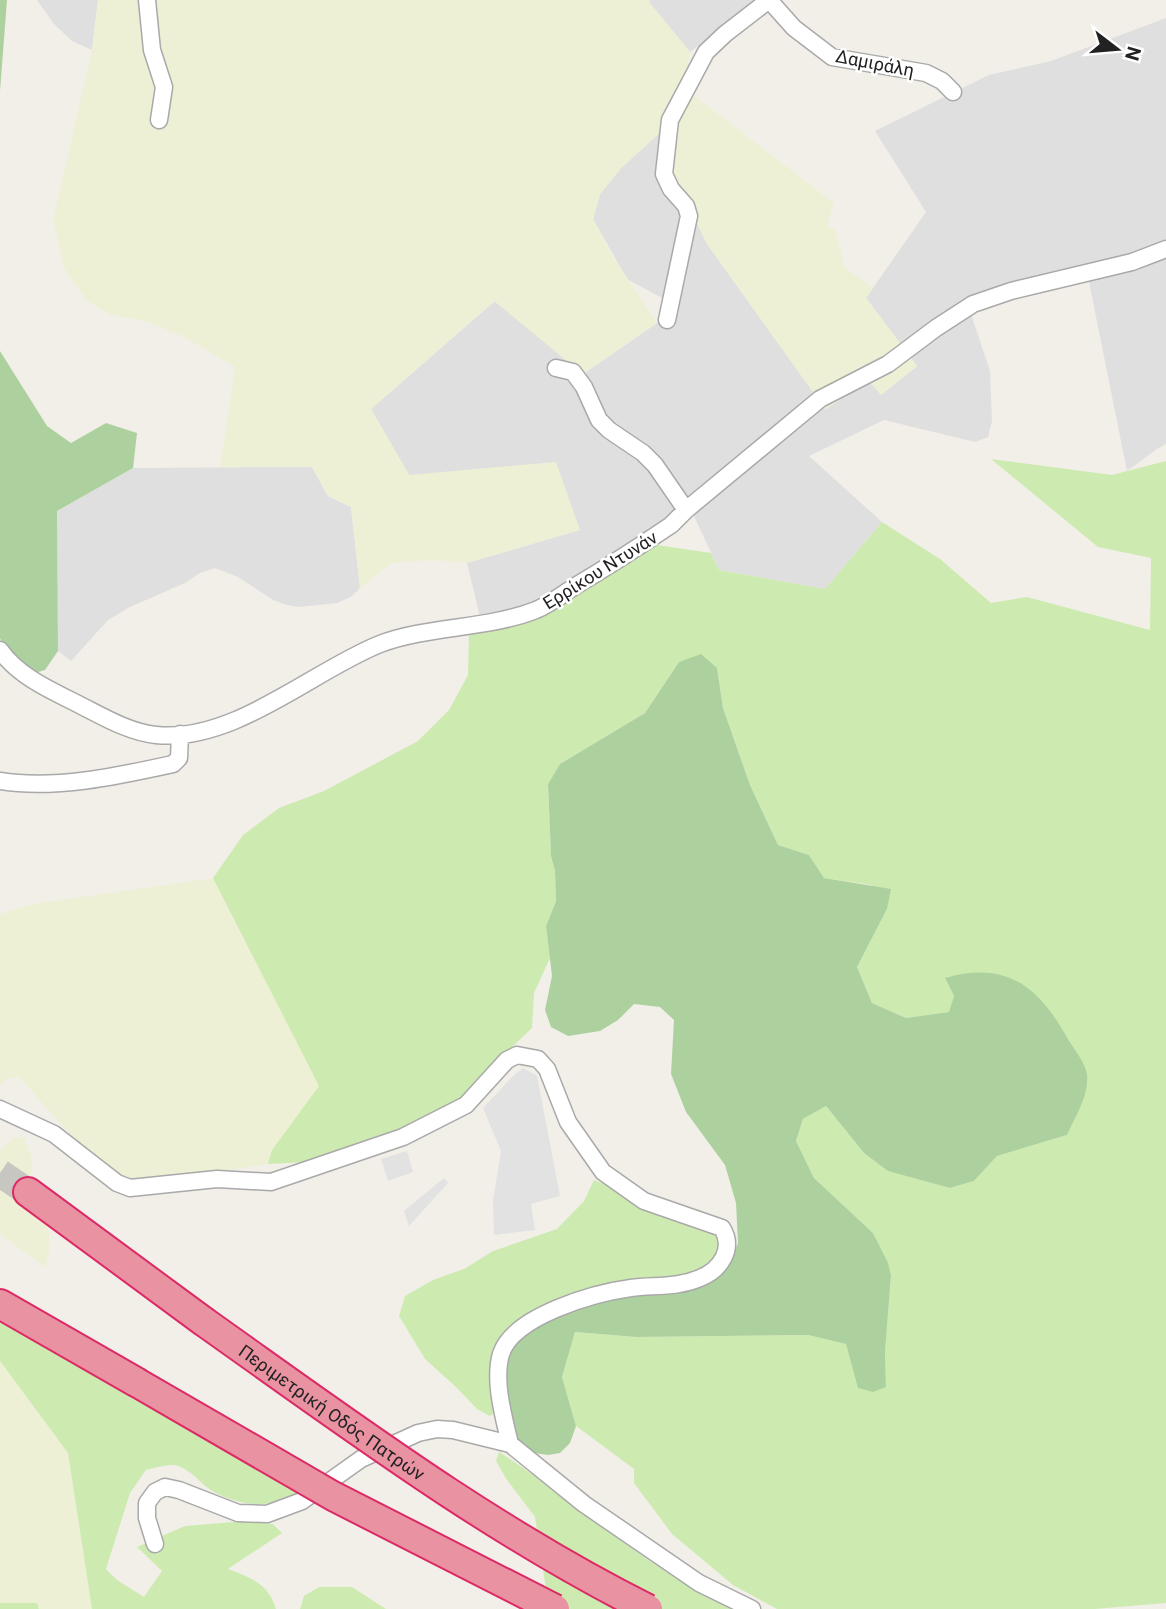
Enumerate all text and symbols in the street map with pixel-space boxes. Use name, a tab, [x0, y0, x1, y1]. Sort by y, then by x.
north arrow	[1082, 14, 1152, 84]
text: N	[1120, 44, 1146, 63]
street label: Δαμιράλη	[834, 45, 916, 81]
street label: Ερρίκου Ντυνάν	[539, 526, 661, 614]
street label: Περιμετρική Οδός Πατρών	[235, 1340, 429, 1484]

